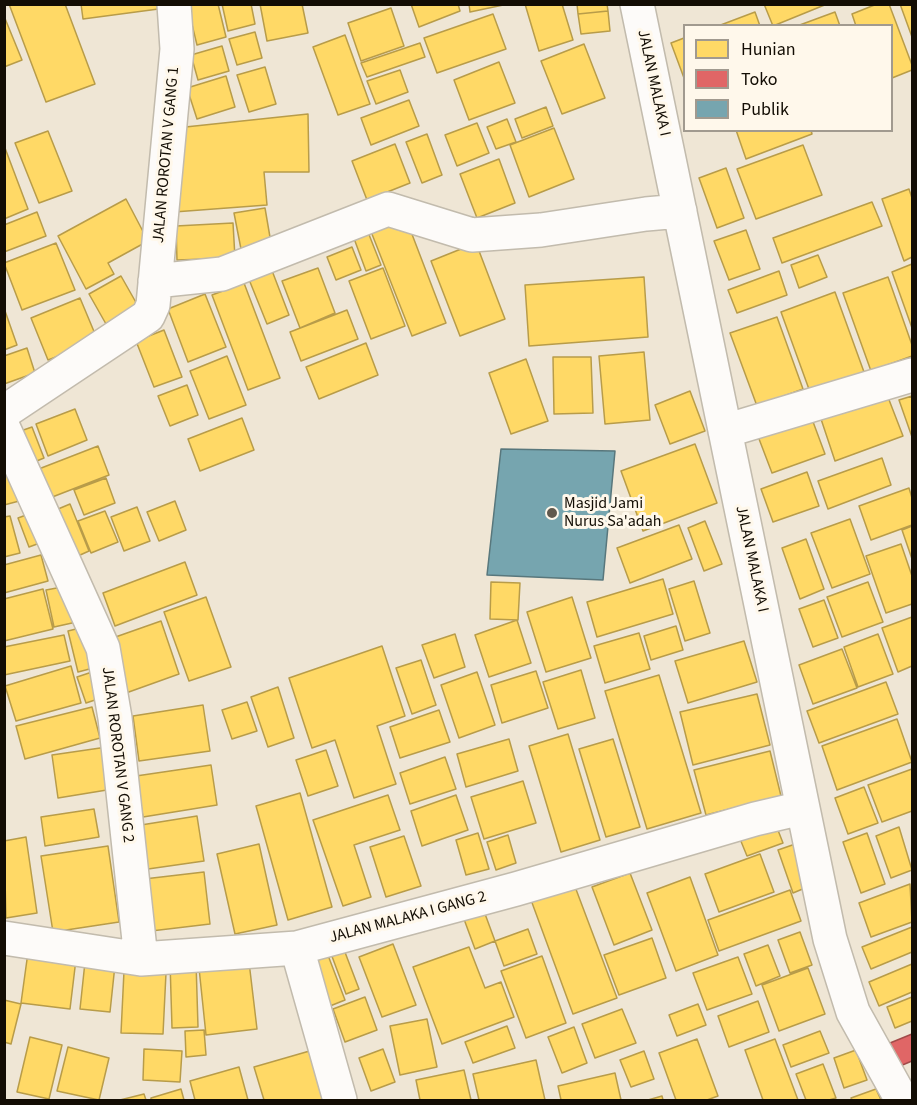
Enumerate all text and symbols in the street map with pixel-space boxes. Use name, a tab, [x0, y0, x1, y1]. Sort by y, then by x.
legend	[683, 24, 893, 132]
street label: JALAN MALAKA I	[632, 28, 674, 138]
text: Hunian	[741, 37, 796, 62]
street label: JALAN ROROTAN V GANG 1	[150, 66, 184, 244]
text: Toko	[741, 67, 778, 92]
text: Publik	[741, 97, 789, 122]
place label: Masjid Jami Nurus Sa'adah	[564, 494, 662, 532]
street label: JALAN MALAKA I	[730, 504, 772, 614]
marker: Masjid Jami Nurus Sa'adah	[545, 506, 559, 520]
street label: JALAN ROROTAN V GANG 2	[97, 666, 137, 844]
street label: JALAN MALAKA I GANG 2	[328, 888, 488, 948]

